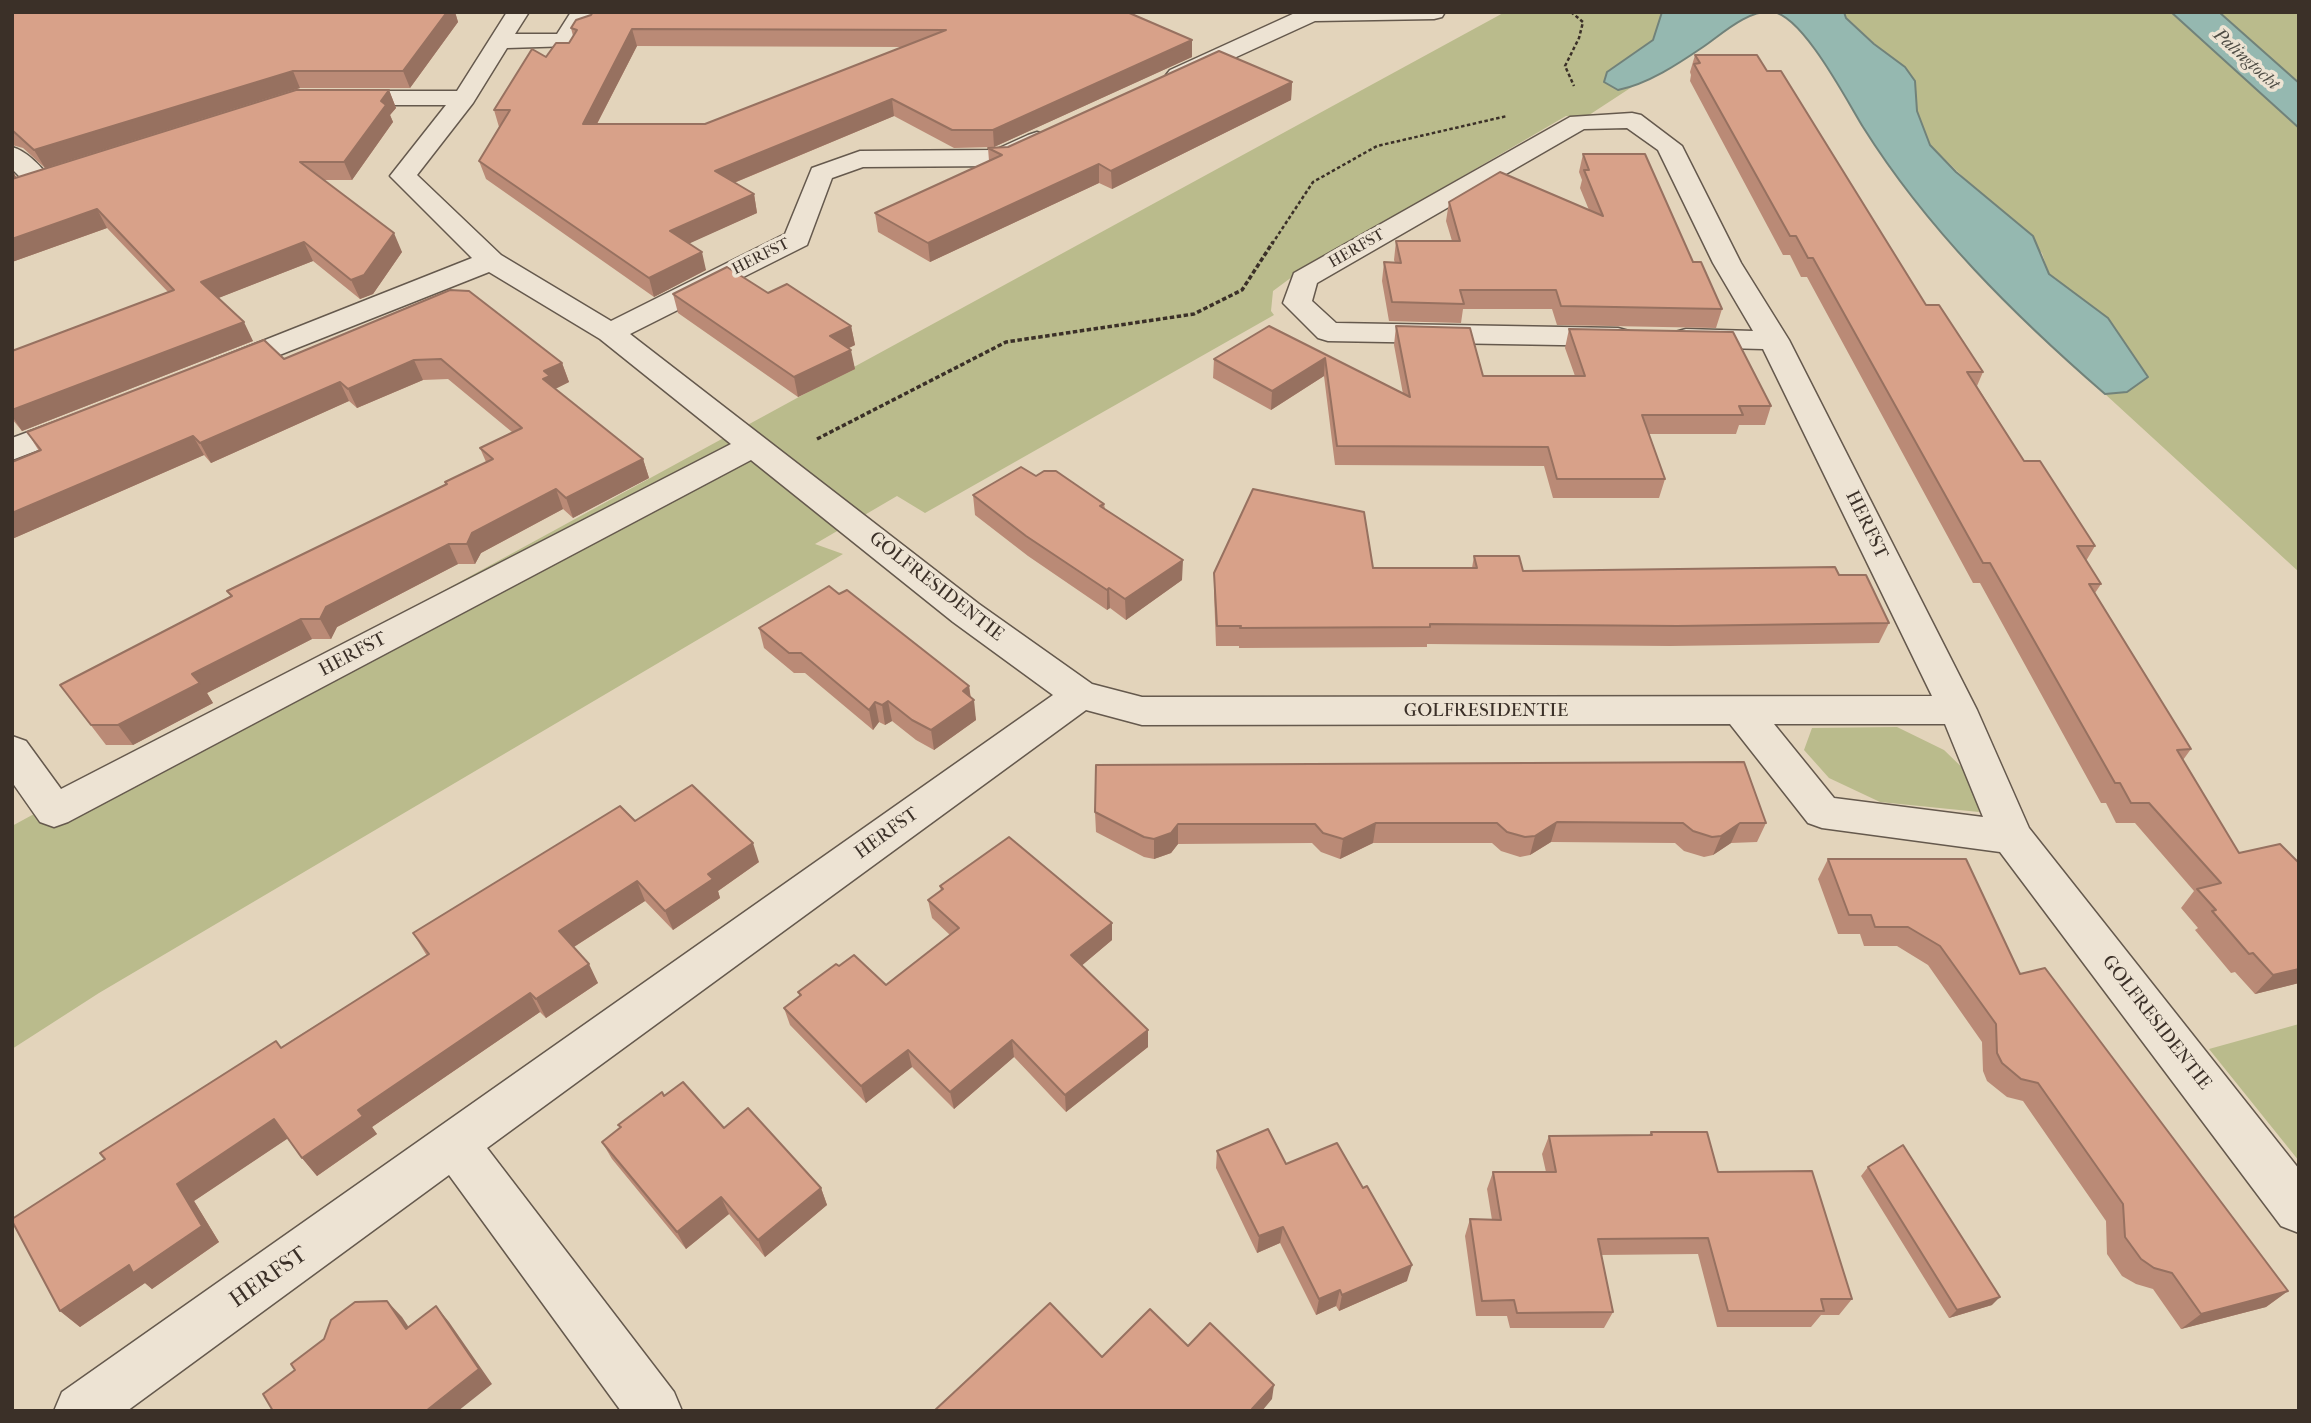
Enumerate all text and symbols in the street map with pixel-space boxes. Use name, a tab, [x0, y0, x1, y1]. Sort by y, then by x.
water label: Palingtocht	[2208, 25, 2284, 95]
street label: HERFST	[1326, 225, 1388, 273]
street label: HERFST	[729, 234, 793, 280]
street label: HERFST	[1840, 487, 1892, 563]
street label: GOLFRESIDENTIE	[864, 527, 1008, 647]
street label: HERFST	[315, 628, 391, 682]
street label: GOLFRESIDENTIE	[1404, 700, 1568, 722]
street label: HERFST	[851, 803, 923, 865]
street label: GOLFRESIDENTIE	[2096, 951, 2216, 1095]
street label: HERFST	[225, 1241, 313, 1315]

